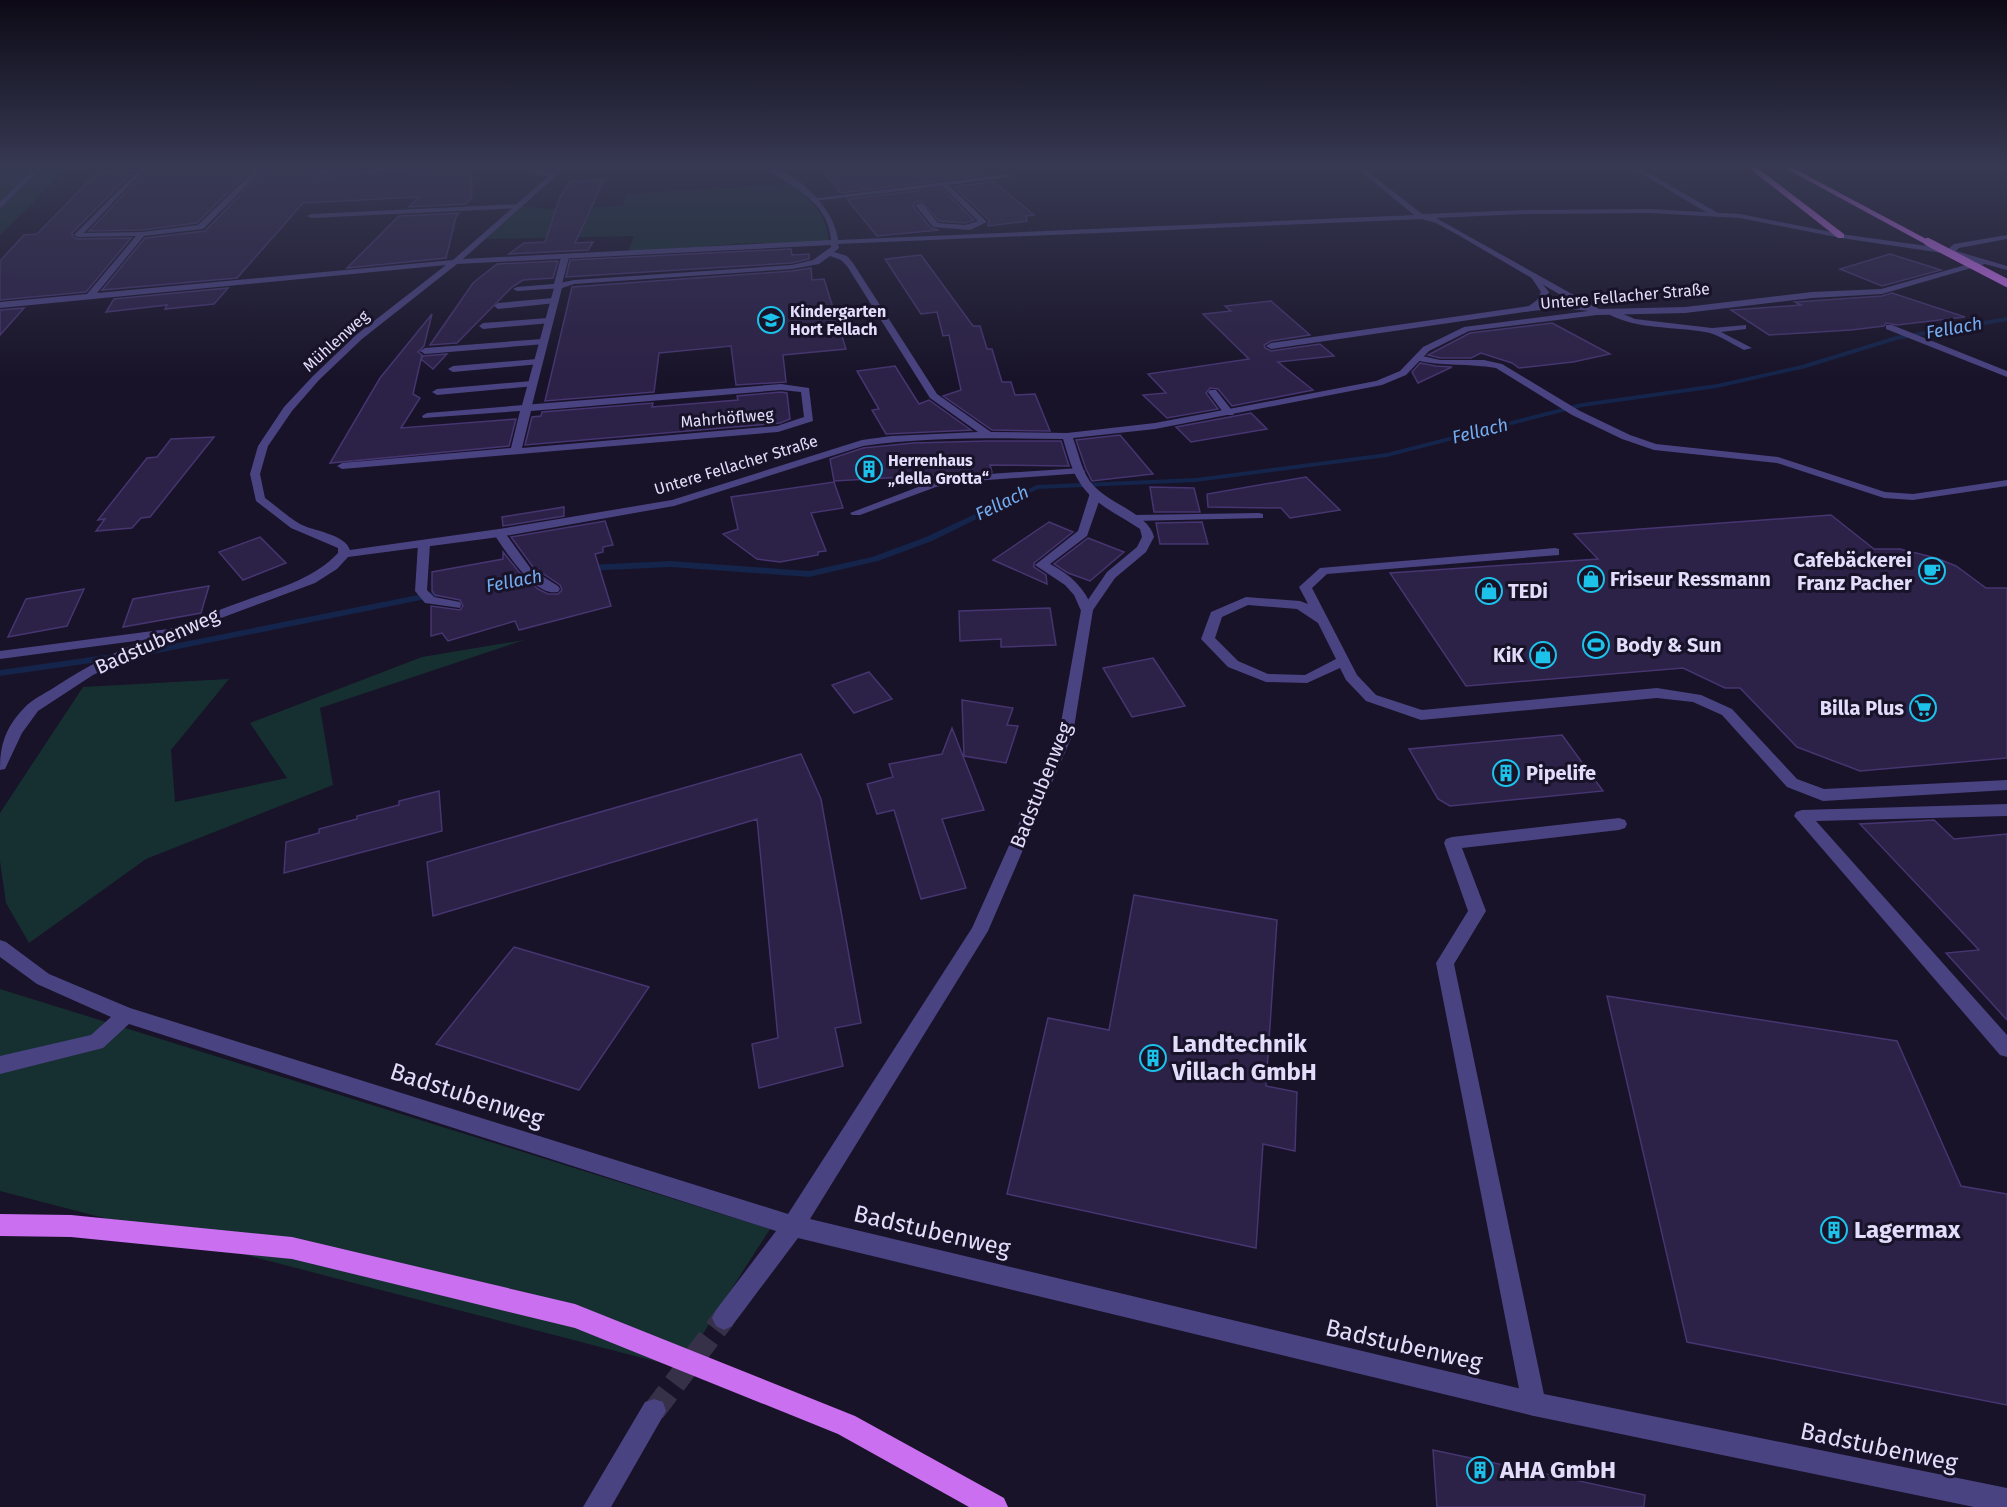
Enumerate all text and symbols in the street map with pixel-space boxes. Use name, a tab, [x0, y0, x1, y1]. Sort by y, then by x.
street label: Untere Fellacher Straße	[1539, 279, 1711, 313]
place label: Kindergarten Hort Fellach	[790, 302, 886, 339]
school or university icon: Kindergarten Hort Fellach	[756, 305, 786, 335]
street label: Mühlenweg	[299, 306, 373, 376]
water label: Fellach	[1924, 312, 1984, 344]
street label: Mahrhöflweg	[680, 404, 775, 432]
water label: Fellach	[1450, 413, 1510, 449]
street label: Untere Fellacher Straße	[652, 431, 820, 499]
place label: Herrenhaus „della Grotta“	[888, 451, 989, 488]
building icon: Herrenhaus „della Grotta“	[854, 454, 884, 484]
water label: Fellach	[972, 481, 1032, 525]
place label: Cafebäckerei Franz Pacher	[1794, 548, 1913, 595]
cafe icon: Cafebäckerei Franz Pacher	[1917, 556, 1947, 586]
shop icon: Friseur Ressmann	[1576, 564, 1606, 594]
water label: Fellach	[484, 565, 544, 597]
place label: Friseur Ressmann	[1610, 567, 1771, 591]
shop icon: TEDi	[1474, 576, 1504, 606]
place label: TEDi	[1508, 579, 1548, 603]
street label: Badstubenweg	[91, 603, 223, 679]
sports icon: Body & Sun	[1581, 630, 1611, 660]
place label: Body & Sun	[1616, 633, 1721, 657]
shop icon: KiK	[1528, 640, 1558, 670]
place label: KiK	[1493, 643, 1524, 667]
supermarket icon: Billa Plus	[1908, 693, 1938, 723]
place label: Billa Plus	[1820, 696, 1904, 720]
street label: Badstubenweg	[1005, 718, 1077, 851]
building icon: Pipelife	[1491, 758, 1521, 788]
place label: Pipelife	[1526, 761, 1596, 785]
place label: Landtechnik Villach GmbH	[1171, 1030, 1317, 1086]
building icon: Landtechnik Villach GmbH	[1138, 1043, 1168, 1073]
street label: Badstubenweg	[387, 1057, 548, 1133]
street label: Badstubenweg	[851, 1199, 1014, 1263]
building icon: Lagermax	[1819, 1215, 1849, 1245]
place label: Lagermax	[1854, 1216, 1961, 1244]
street label: Badstubenweg	[1323, 1313, 1486, 1377]
street label: Badstubenweg	[1798, 1417, 1961, 1477]
building icon: AHA GmbH	[1465, 1455, 1495, 1485]
place label: AHA GmbH	[1499, 1456, 1616, 1484]

